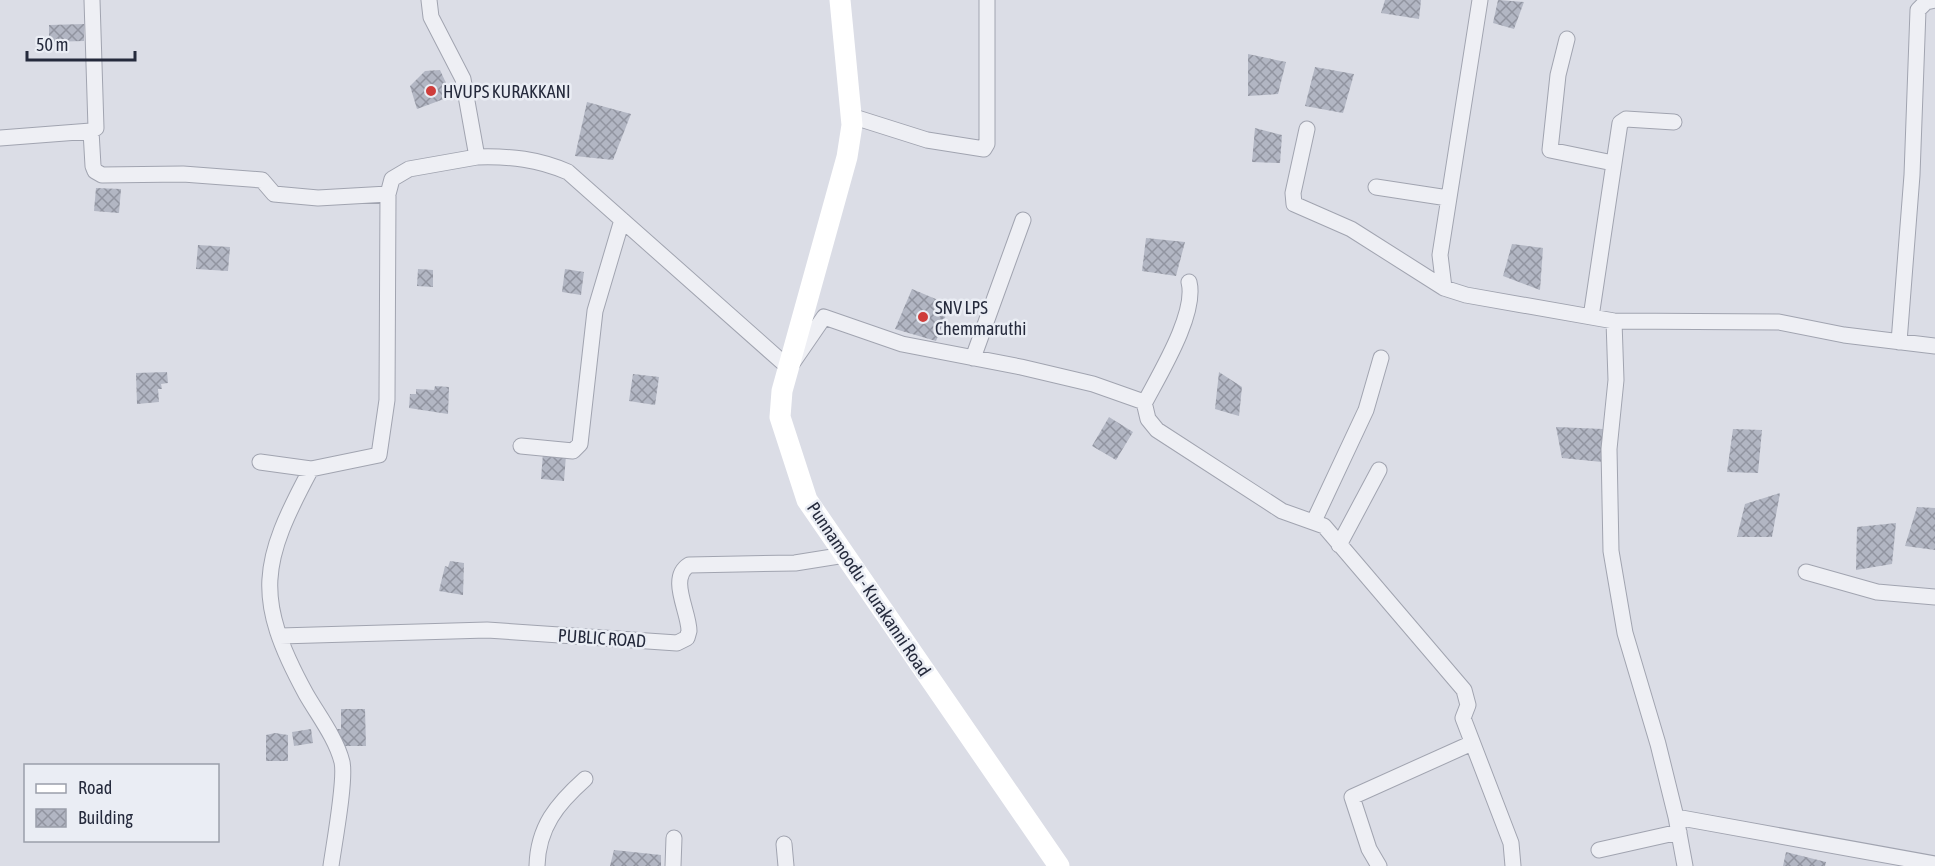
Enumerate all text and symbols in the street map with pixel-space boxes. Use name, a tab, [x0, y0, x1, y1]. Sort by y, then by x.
scale bar	[27, 24, 135, 62]
text: 50 m	[36, 34, 68, 55]
place label: HVUPS KURAKKANI	[443, 81, 571, 102]
marker: HVUPS KURAKKANI	[424, 84, 438, 98]
place label: SNV LPS Chemmaruthi	[935, 297, 1026, 339]
marker: SNV LPS Chemmaruthi	[916, 310, 930, 324]
street label: Punnamoodu - Kurakanni Road	[803, 498, 935, 680]
street label: PUBLIC ROAD	[557, 624, 647, 652]
legend	[24, 764, 219, 842]
text: Road	[78, 777, 112, 798]
text: Building	[78, 807, 133, 828]

